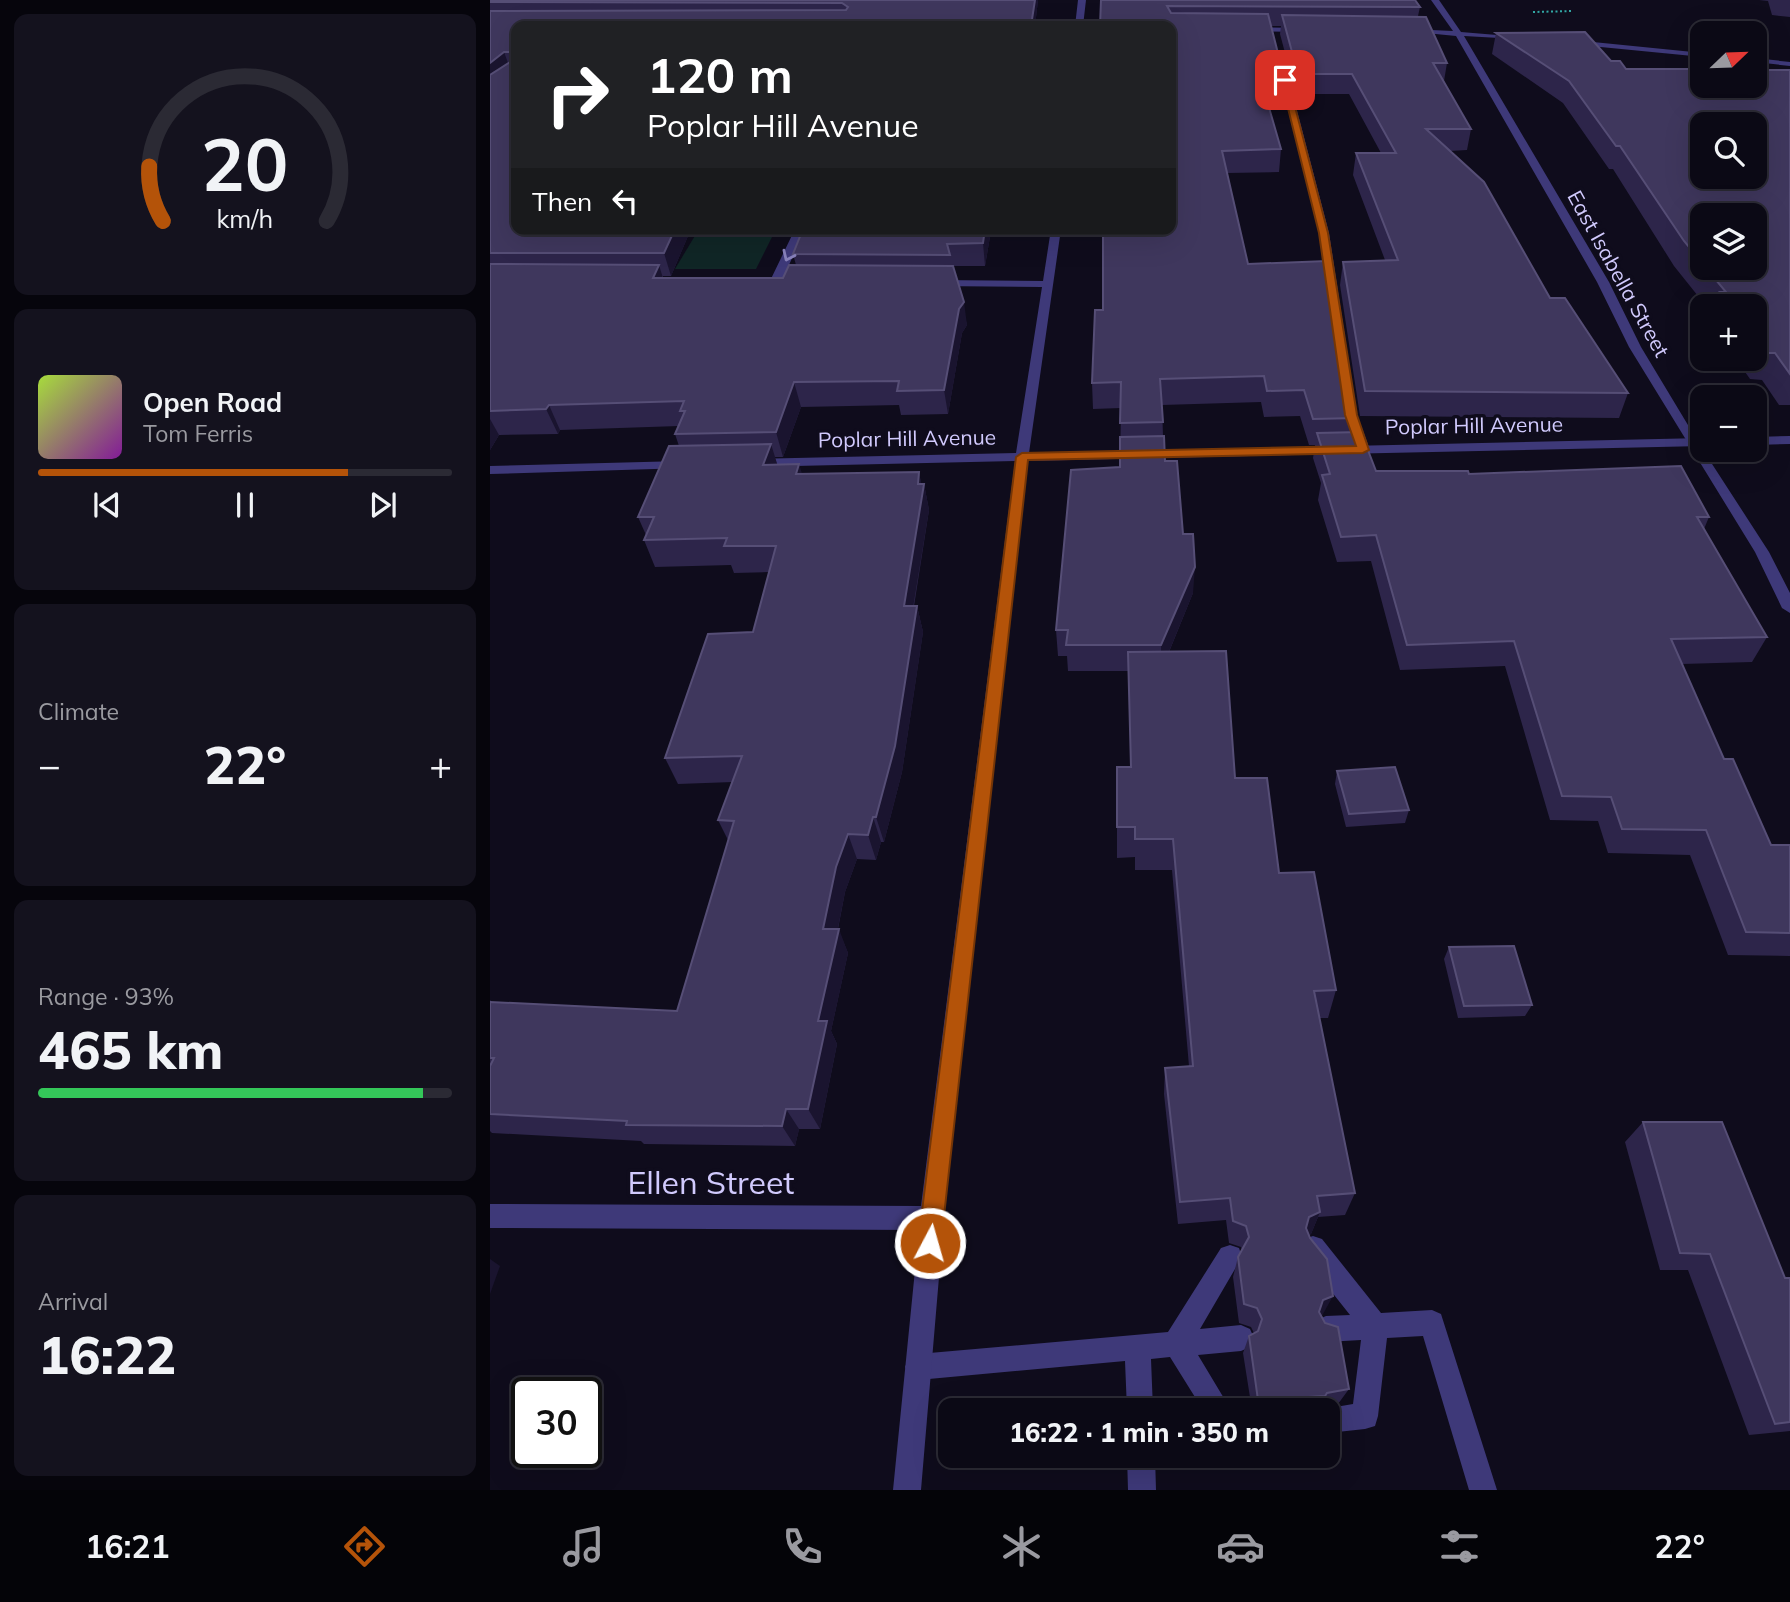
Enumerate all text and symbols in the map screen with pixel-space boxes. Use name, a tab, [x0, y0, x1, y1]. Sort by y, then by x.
north arrow	[1690, 21, 1768, 98]
map controls	[1690, 21, 1767, 462]
text: 120 m	[647, 44, 793, 105]
icon: right	[532, 49, 623, 140]
pin	[1255, 50, 1315, 110]
icon: arrive	[1266, 61, 1304, 99]
text: Poplar Hill Avenue	[647, 105, 919, 145]
button: search	[1690, 112, 1767, 189]
text: 20	[201, 118, 289, 209]
icon: left	[606, 182, 644, 220]
text: Then	[532, 185, 592, 218]
street label: East Isabella Street	[1562, 186, 1675, 361]
text: km/h	[217, 202, 273, 233]
button: layers	[1690, 203, 1767, 280]
one-way arrow	[782, 249, 796, 261]
button: +	[1690, 294, 1767, 371]
button: −	[1690, 385, 1767, 462]
text: Open Road	[143, 386, 282, 419]
street label: Poplar Hill Avenue	[1385, 410, 1563, 440]
text: Tom Ferris	[143, 419, 253, 448]
street label: Poplar Hill Avenue	[818, 423, 996, 453]
icon: previous	[88, 486, 126, 524]
icon: pause	[226, 486, 264, 524]
icon: next	[364, 486, 402, 524]
text: Climate	[38, 697, 119, 726]
text: 22°	[204, 732, 286, 797]
text: −	[38, 741, 61, 789]
text: +	[429, 741, 452, 789]
text: Range · 93%	[38, 982, 174, 1011]
text: 465 km	[38, 1017, 223, 1082]
street label: Ellen Street	[627, 1162, 795, 1202]
position arrow	[893, 1206, 967, 1280]
text: Arrival	[38, 1287, 108, 1316]
text: 16:22	[38, 1322, 176, 1387]
speed limit sign: 30	[511, 1377, 602, 1468]
text: 16:22 · 1 min · 350 m	[1009, 1416, 1269, 1449]
icon: directions	[340, 1522, 389, 1571]
icon: music	[559, 1522, 608, 1571]
icon: phone	[778, 1522, 827, 1571]
icon: climate	[997, 1522, 1046, 1571]
icon: car	[1216, 1522, 1265, 1571]
icon: filters	[1435, 1522, 1484, 1571]
text: 16:21	[85, 1526, 170, 1566]
text: 22°	[1654, 1526, 1705, 1566]

